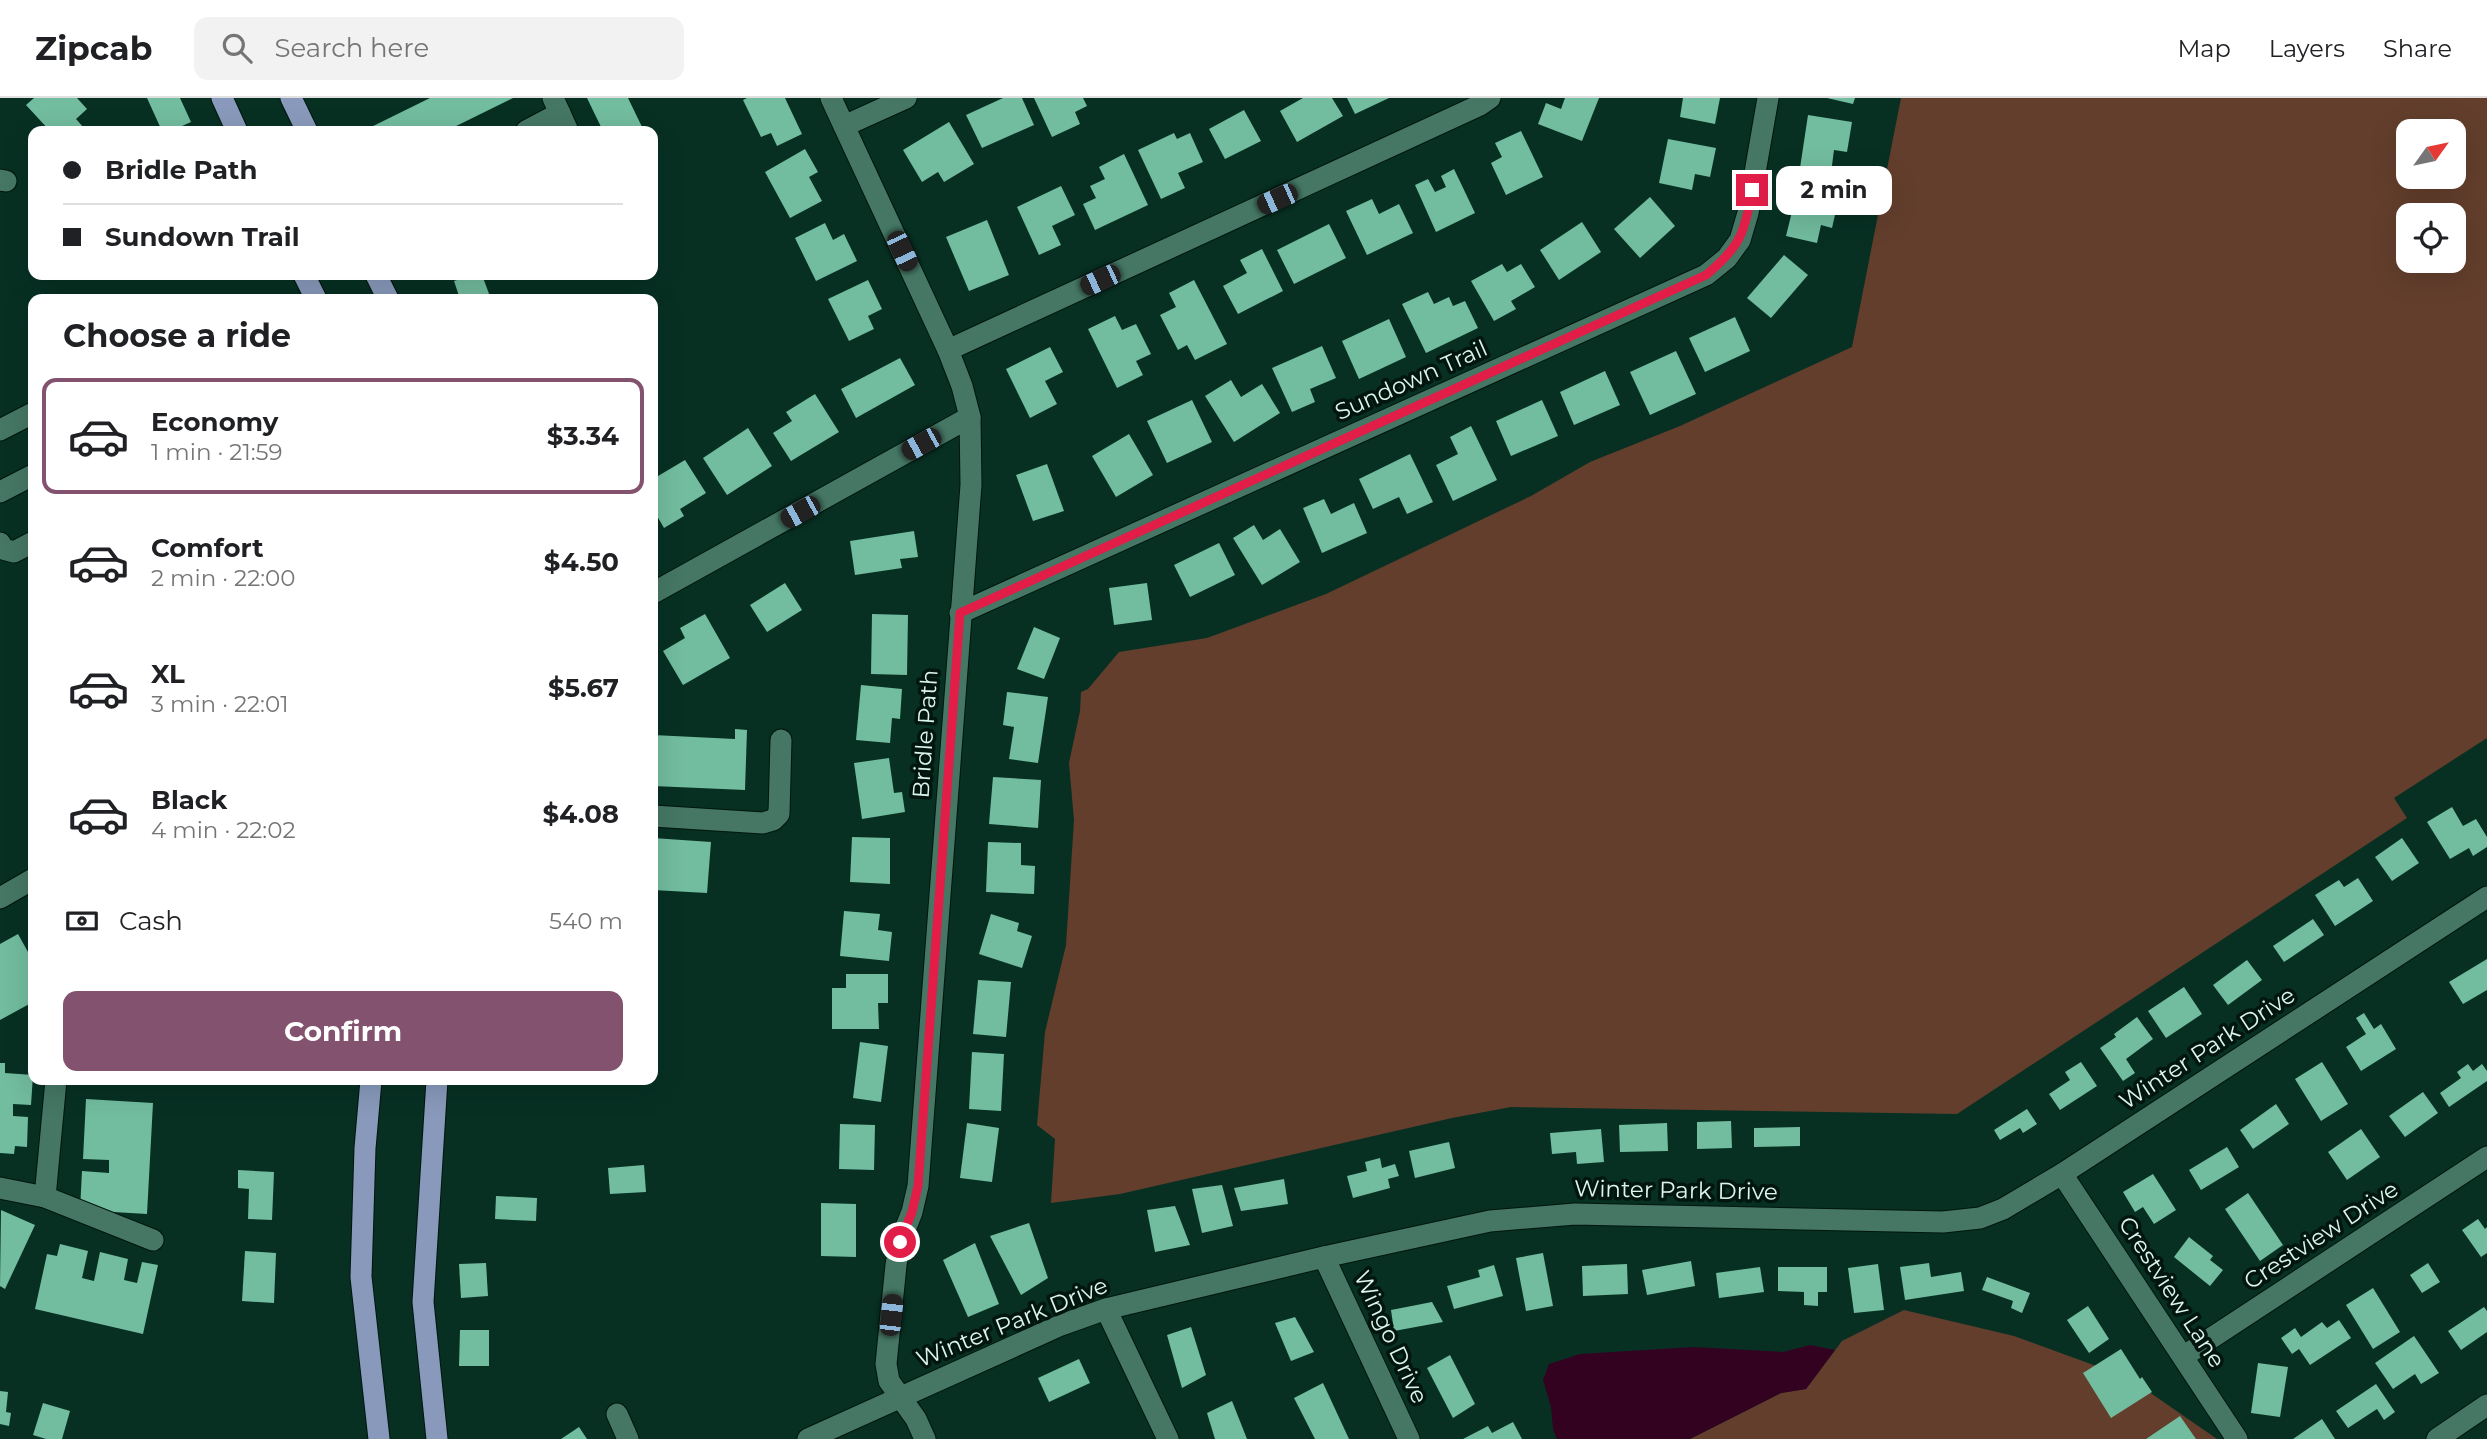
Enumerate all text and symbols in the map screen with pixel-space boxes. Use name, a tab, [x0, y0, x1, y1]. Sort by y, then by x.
search box	[194, 17, 684, 80]
text: Zipcab	[35, 28, 152, 68]
icon: search	[218, 29, 256, 67]
text: Search here	[274, 32, 429, 64]
text: Map	[2177, 34, 2231, 63]
text: Layers	[2269, 34, 2345, 63]
text: Share	[2383, 34, 2452, 63]
north arrow	[2396, 119, 2466, 189]
map controls	[2396, 119, 2466, 273]
text: Bridle Path	[105, 154, 257, 186]
callout: 2 min	[1776, 166, 1892, 214]
route end	[1736, 174, 1768, 206]
text: 2 min	[1800, 176, 1868, 204]
car	[1254, 181, 1301, 217]
button: locate	[2396, 203, 2466, 273]
text: Sundown Trail	[105, 221, 299, 253]
car	[884, 228, 921, 274]
car	[1077, 262, 1124, 298]
text: Choose a ride	[63, 316, 291, 355]
street label: Sundown Trail	[1331, 334, 1491, 426]
icon: car	[67, 405, 130, 468]
text: Economy	[151, 406, 278, 438]
text: $3.34	[547, 420, 619, 452]
car	[898, 425, 945, 463]
text: 1 min · 21:59	[151, 438, 283, 466]
car	[777, 493, 824, 531]
icon: car	[67, 531, 130, 594]
text: Comfort	[151, 532, 263, 564]
text: $4.50	[544, 546, 619, 578]
text: 2 min · 22:00	[151, 564, 296, 592]
icon: car	[67, 657, 130, 720]
text: XL	[151, 658, 185, 690]
street label: Bridle Path	[907, 669, 943, 799]
text: $5.67	[548, 672, 619, 704]
text: 3 min · 22:01	[151, 690, 289, 718]
icon: car	[67, 783, 130, 846]
text: Black	[151, 784, 227, 816]
text: $4.08	[542, 798, 619, 830]
text: 4 min · 22:02	[151, 816, 296, 844]
icon: cash	[63, 902, 101, 940]
text: Cash	[119, 905, 183, 937]
text: 540 m	[549, 907, 623, 935]
street label: Winter Park Drive	[2114, 981, 2300, 1115]
button: Confirm	[63, 991, 623, 1071]
street label: Winter Park Drive	[1574, 1174, 1778, 1206]
street label: Crestview Drive	[2239, 1175, 2403, 1295]
street label: Crestview Lane	[2113, 1211, 2231, 1373]
route start	[884, 1226, 916, 1258]
street label: Wingo Drive	[1348, 1266, 1434, 1408]
street label: Winter Park Drive	[912, 1271, 1112, 1373]
car	[879, 1293, 904, 1337]

